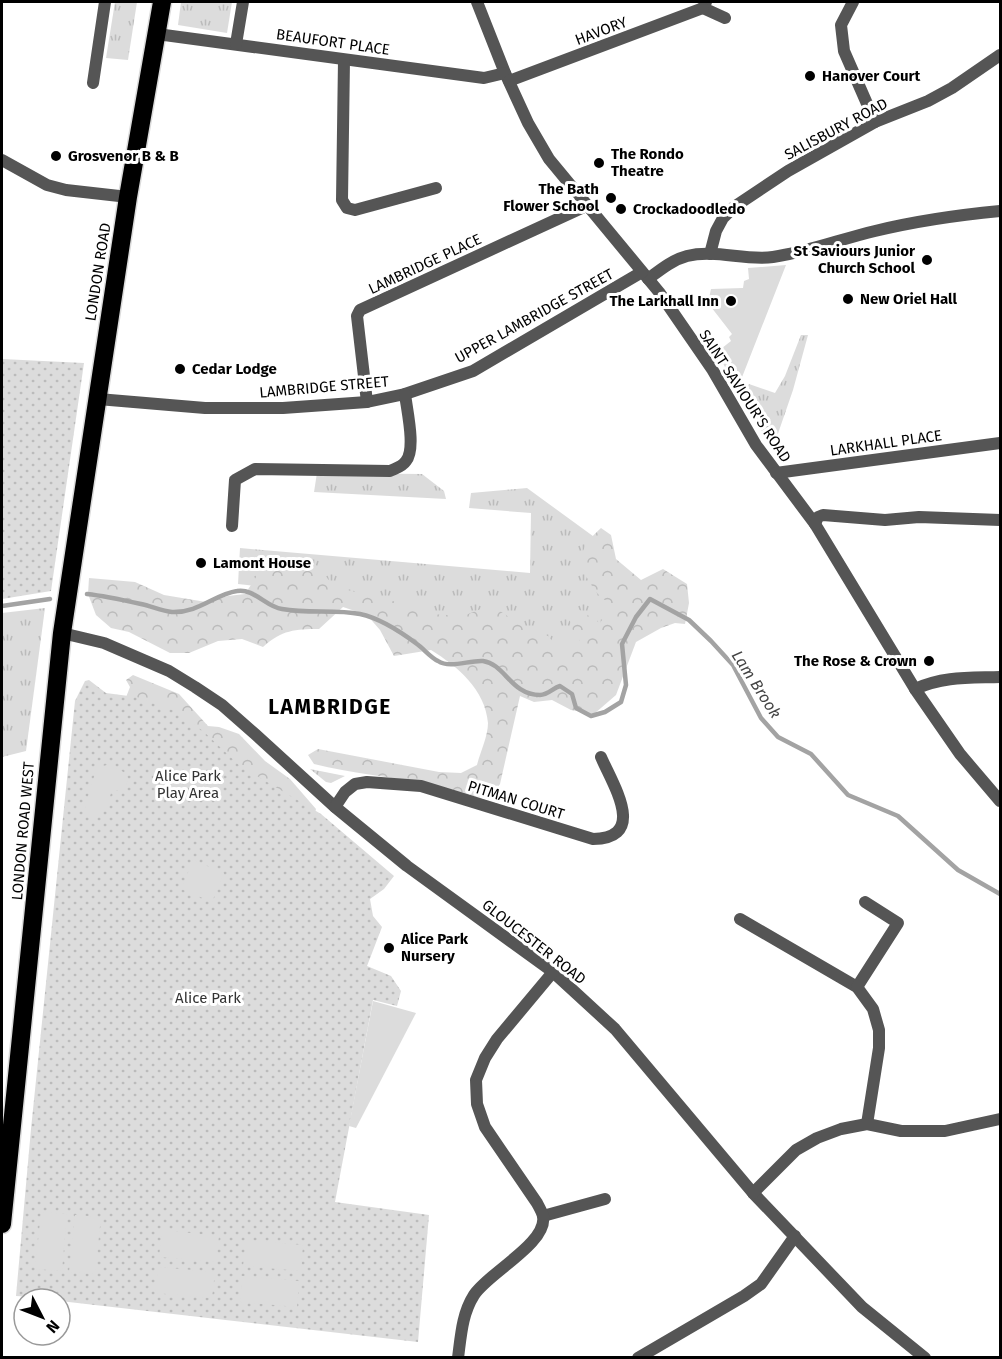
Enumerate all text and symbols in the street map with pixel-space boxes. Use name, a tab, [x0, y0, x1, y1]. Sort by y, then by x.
street label: HAVORY	[572, 13, 630, 49]
street label: BEAUFORT PLACE	[275, 25, 391, 59]
place label: Hanover Court	[822, 67, 921, 85]
marker: Hanover Court	[803, 69, 817, 83]
street label: SALISBURY ROAD	[781, 94, 891, 164]
place label: The Rondo Theatre	[611, 145, 684, 180]
place label: Grosvenor B & B	[68, 147, 179, 165]
marker: Grosvenor B & B	[49, 149, 63, 163]
marker: The Rondo Theatre	[592, 156, 606, 170]
place label: The Bath Flower School	[503, 180, 600, 215]
marker: The Bath Flower School	[604, 191, 618, 205]
place label: Crockadoodledo	[633, 200, 745, 218]
marker: Crockadoodledo	[614, 202, 628, 216]
street label: LONDON ROAD	[81, 222, 115, 322]
street label: LAMBRIDGE PLACE	[366, 230, 484, 298]
place label: St Saviours Junior Church School	[794, 242, 916, 277]
marker: St Saviours Junior Church School	[920, 253, 934, 267]
street label: UPPER LAMBRIDGE STREET	[452, 265, 617, 367]
place label: New Oriel Hall	[860, 290, 957, 308]
place label: The Larkhall Inn	[609, 292, 719, 310]
marker: New Oriel Hall	[841, 292, 855, 306]
marker: The Larkhall Inn	[724, 294, 738, 308]
street label: SAINT SAVIOUR'S ROAD	[695, 326, 795, 466]
place label: Cedar Lodge	[192, 360, 277, 378]
marker: Cedar Lodge	[173, 362, 187, 376]
street label: LAMBRIDGE STREET	[258, 372, 390, 402]
street label: LARKHALL PLACE	[829, 426, 943, 460]
place label: Lamont House	[213, 554, 311, 572]
marker: Lamont House	[194, 556, 208, 570]
water label: Lam Brook	[728, 647, 786, 722]
place label: The Rose & Crown	[794, 652, 917, 670]
marker: The Rose & Crown	[922, 654, 936, 668]
district label: LAMBRIDGE	[268, 694, 392, 720]
street label: LONDON ROAD WEST	[8, 761, 38, 901]
park label: Alice Park Play Area	[155, 767, 221, 802]
street label: PITMAN COURT	[466, 777, 567, 823]
street label: GLOUCESTER ROAD	[478, 896, 590, 988]
place label: Alice Park Nursery	[400, 930, 469, 965]
marker: Alice Park Nursery	[382, 941, 396, 955]
park label: Alice Park	[175, 989, 241, 1007]
north arrow	[12, 1287, 72, 1347]
text: N	[42, 1316, 63, 1337]

